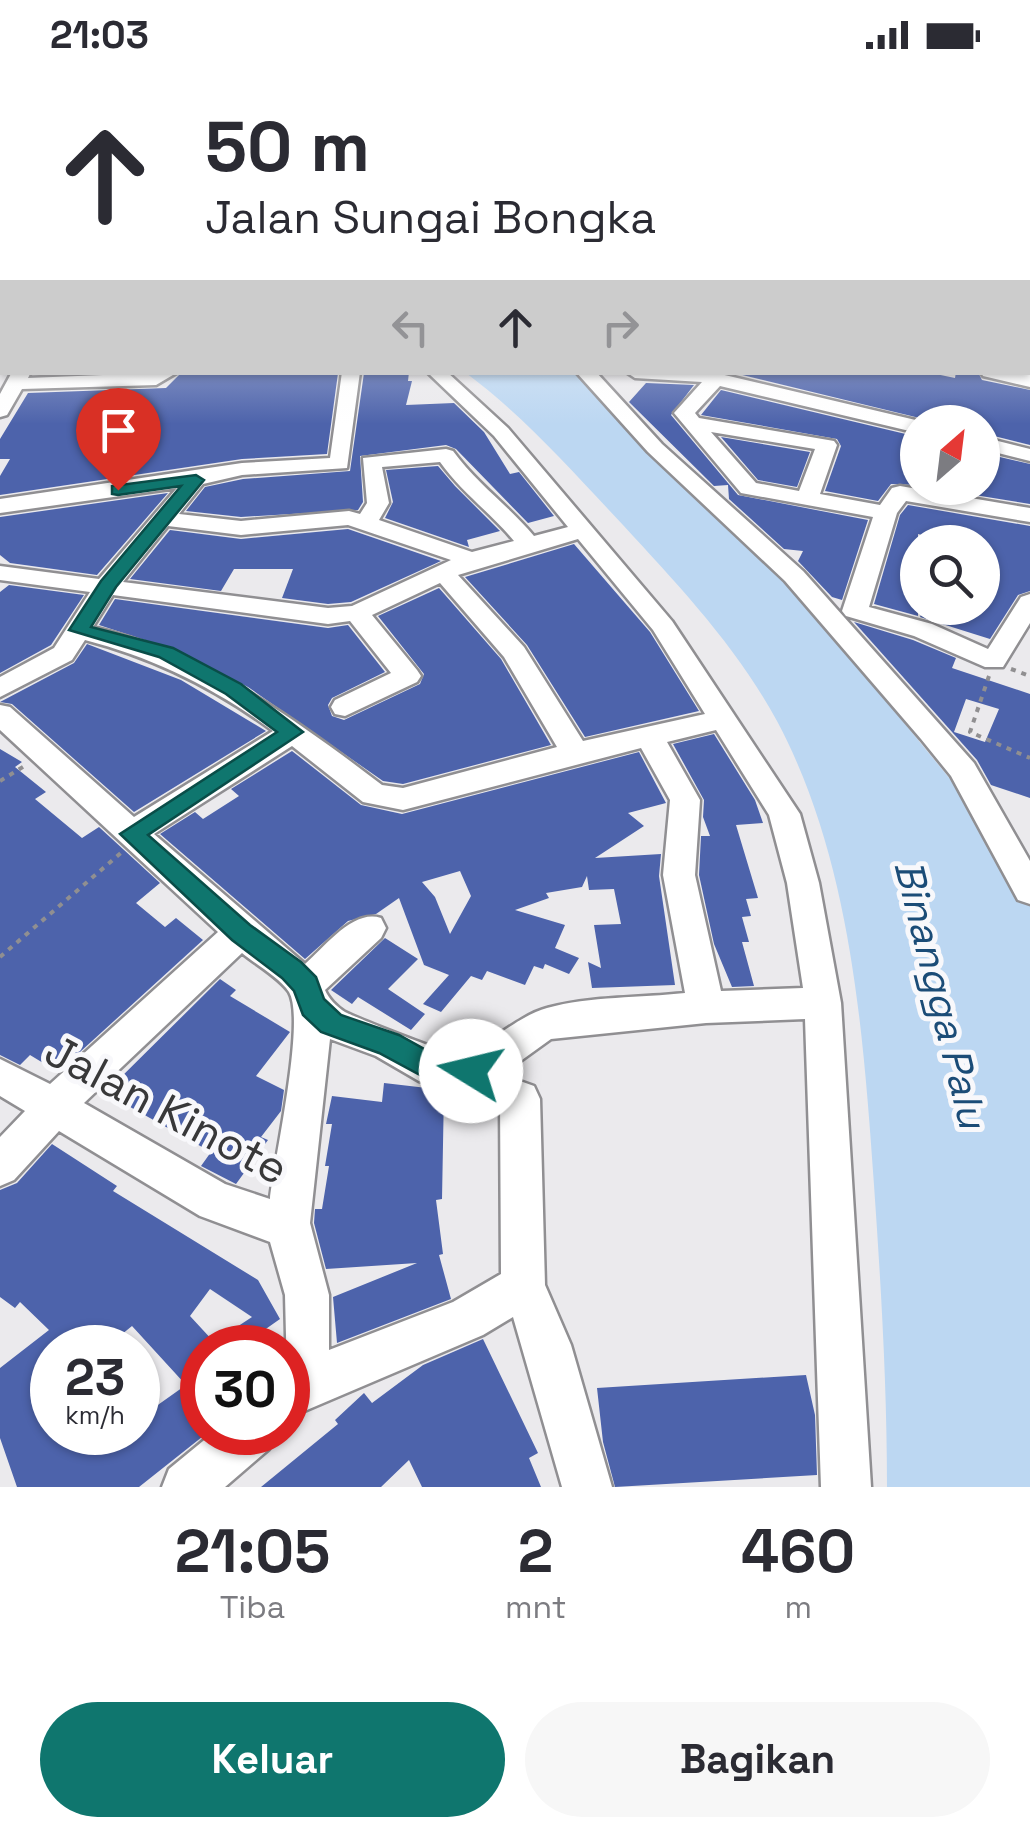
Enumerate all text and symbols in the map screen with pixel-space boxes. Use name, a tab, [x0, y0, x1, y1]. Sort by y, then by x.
text: 21:03	[50, 11, 149, 59]
text: 50 m	[205, 102, 370, 191]
icon: ahead	[40, 110, 170, 240]
text: Jalan Sungai Bongka	[205, 189, 656, 246]
icon: left	[383, 300, 438, 355]
icon: ahead	[488, 300, 543, 355]
icon: right	[593, 300, 648, 355]
pin	[76, 388, 161, 491]
icon: arrive	[91, 403, 146, 458]
north arrow	[900, 405, 1000, 505]
map controls	[900, 405, 1000, 625]
button: search	[900, 525, 1000, 625]
water label: Binangga Palu	[883, 855, 999, 1136]
position arrow	[419, 1019, 523, 1123]
street label: Jalan Kinote	[35, 1022, 298, 1197]
speed limit sign: 30	[180, 1325, 310, 1455]
text: 23	[65, 1346, 125, 1410]
text: km/h	[65, 1399, 125, 1431]
text: 21:05	[175, 1513, 330, 1590]
text: 2	[518, 1513, 554, 1590]
text: 460	[741, 1513, 855, 1590]
text: Tiba	[220, 1587, 285, 1627]
text: mnt	[505, 1587, 566, 1627]
text: m	[784, 1587, 812, 1627]
button: Keluar	[40, 1702, 505, 1817]
button: Bagikan	[525, 1702, 990, 1817]

